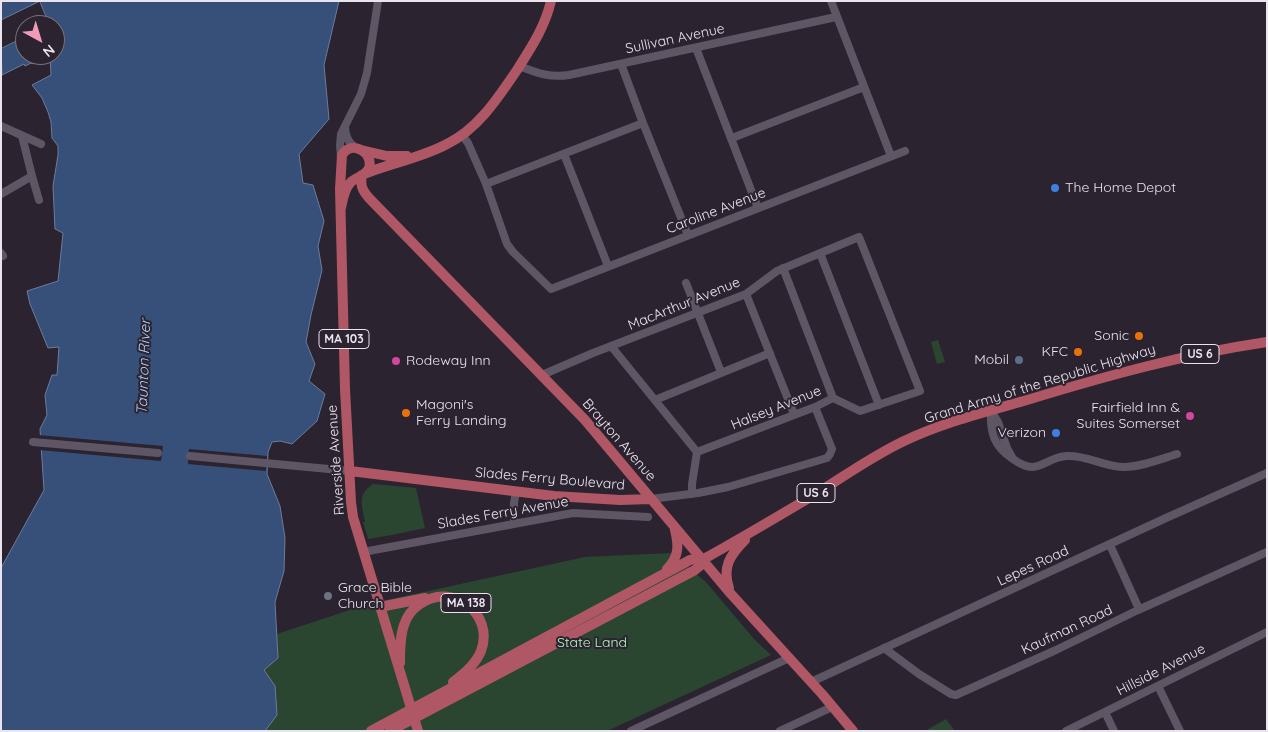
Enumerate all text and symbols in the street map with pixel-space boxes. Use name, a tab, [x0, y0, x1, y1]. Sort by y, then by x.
north arrow	[15, 15, 65, 65]
street label: Sullivan Avenue	[624, 20, 726, 58]
text: N	[39, 41, 58, 61]
place label: The Home Depot	[1065, 180, 1176, 196]
marker: The Home Depot	[1049, 182, 1061, 194]
street label: Caroline Avenue	[664, 184, 768, 238]
street label: MacArthur Avenue	[625, 274, 743, 334]
water label: Taunton River	[133, 319, 155, 415]
place label: Sonic	[1094, 328, 1129, 344]
road number: MA 103	[319, 329, 369, 348]
marker: Sonic	[1133, 330, 1145, 342]
street label: Grand Army of the Republic Highway	[922, 341, 1158, 427]
place label: KFC	[1042, 344, 1068, 360]
road number: US 6	[1181, 344, 1219, 364]
marker: KFC	[1072, 346, 1084, 358]
place label: Mobil	[974, 352, 1009, 368]
place label: Rodeway Inn	[406, 353, 491, 369]
marker: Mobil	[1013, 354, 1025, 366]
marker: Rodeway Inn	[390, 355, 402, 367]
street label: Halsey Avenue	[728, 382, 824, 434]
street label: Brayton Avenue	[579, 395, 659, 485]
place label: Magoni's Ferry Landing	[416, 397, 507, 430]
place label: Fairfield Inn & Suites Somerset	[1077, 400, 1180, 432]
street label: Riverside Avenue	[324, 404, 348, 516]
marker: Magoni's Ferry Landing	[400, 407, 412, 419]
marker: Fairfield Inn & Suites Somerset	[1184, 410, 1196, 422]
place label: Verizon	[998, 425, 1046, 441]
marker: Verizon	[1050, 427, 1062, 439]
street label: Slades Ferry Boulevard	[474, 464, 626, 494]
road number: US 6	[797, 483, 835, 502]
street label: Slades Ferry Avenue	[436, 493, 570, 533]
street label: Lepes Road	[995, 542, 1071, 590]
place label: Grace Bible Church	[338, 580, 412, 612]
marker: Grace Bible Church	[322, 590, 334, 602]
road number: MA 138	[441, 594, 491, 612]
street label: Kaufman Road	[1019, 602, 1115, 658]
park label: State Land	[557, 635, 627, 651]
street label: Hillside Avenue	[1114, 640, 1208, 700]

